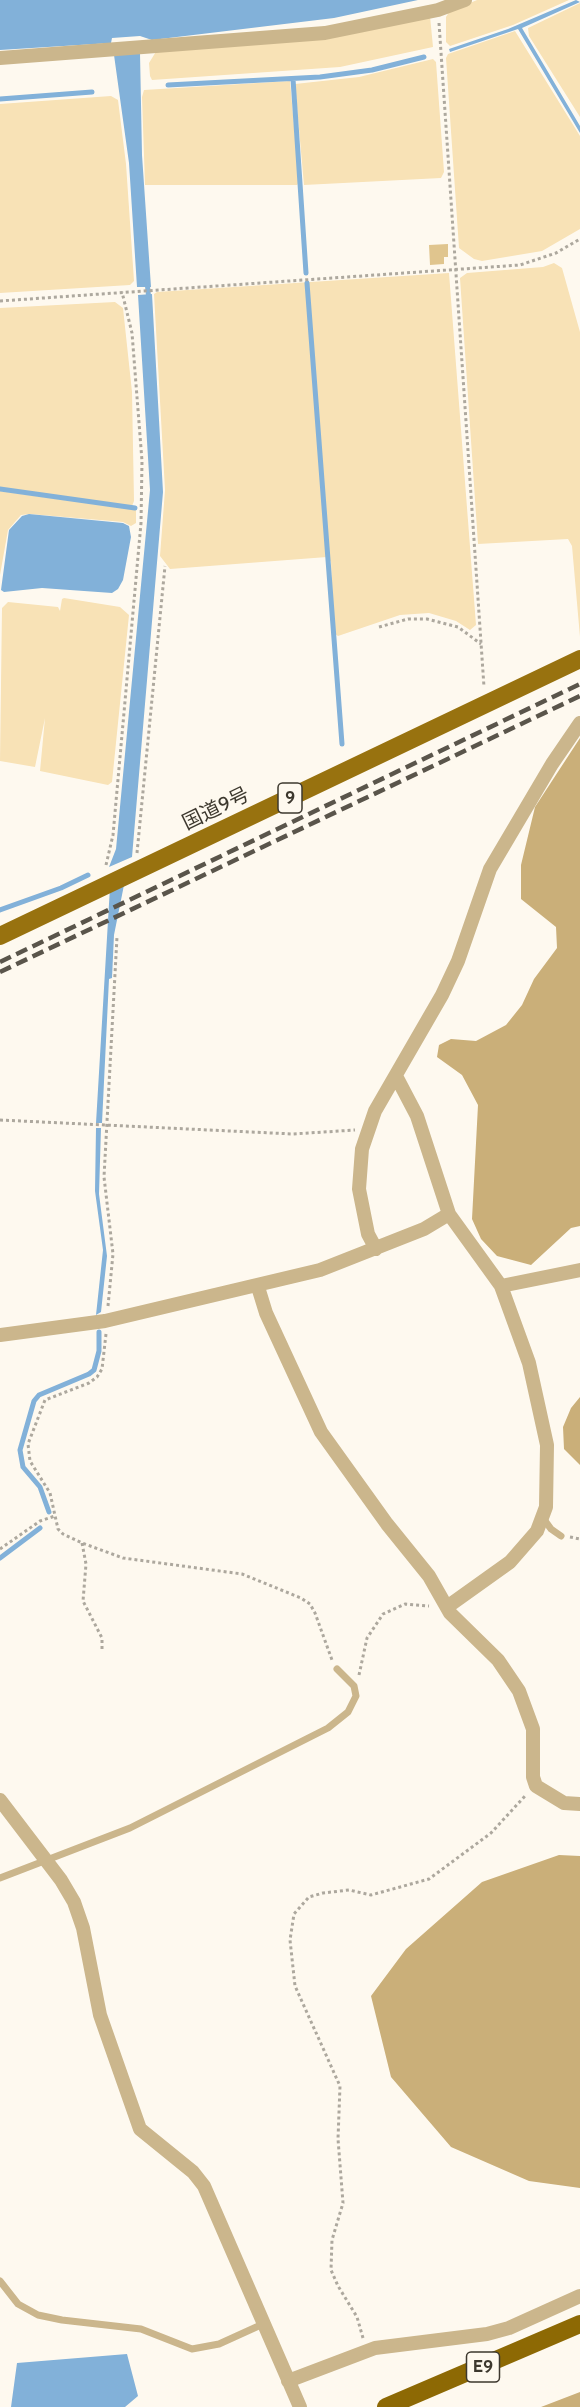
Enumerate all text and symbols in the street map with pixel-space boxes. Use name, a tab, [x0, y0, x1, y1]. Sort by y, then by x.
street label: 国道9号	[179, 783, 253, 835]
road number: 9	[278, 783, 302, 813]
road number: E9	[466, 2352, 500, 2382]

